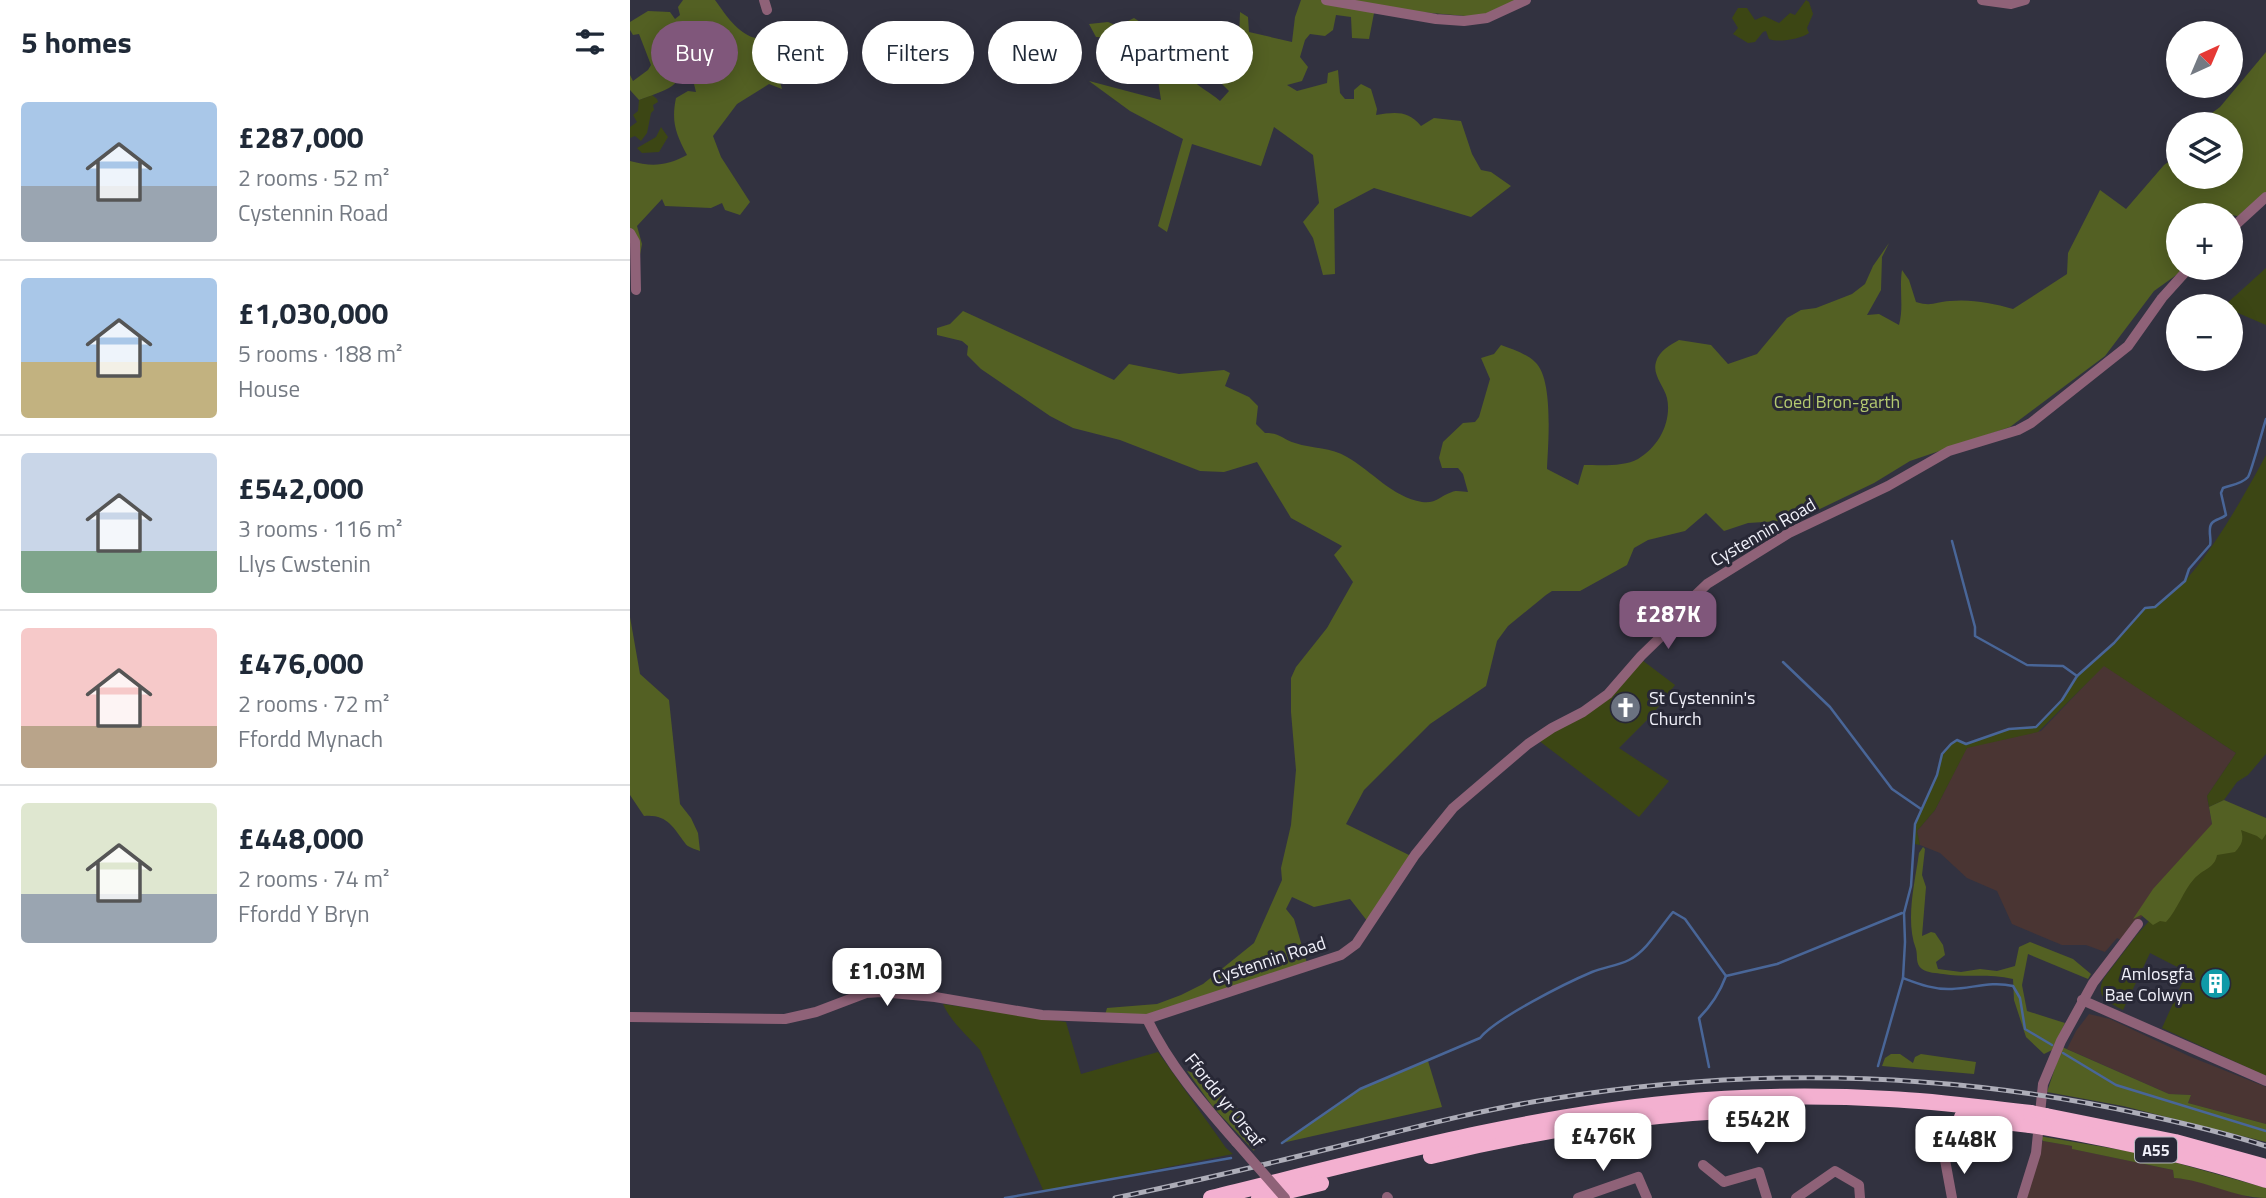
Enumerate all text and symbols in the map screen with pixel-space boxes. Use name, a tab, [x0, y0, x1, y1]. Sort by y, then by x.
text: 5 homes	[21, 19, 132, 65]
chip: Buy	[651, 21, 738, 84]
chip: Rent	[752, 21, 848, 84]
chip: Filters	[862, 21, 974, 84]
chip: New	[988, 21, 1082, 84]
chip: Apartment	[1096, 21, 1253, 84]
north arrow	[2166, 21, 2244, 98]
map controls	[2166, 21, 2243, 371]
icon: filters	[571, 23, 609, 61]
button: layers	[2166, 112, 2243, 189]
text: £287,000	[238, 114, 364, 160]
icon: home	[77, 130, 161, 214]
text: 2 rooms · 52 m²	[238, 160, 389, 195]
text: Cystennin Road	[238, 195, 388, 230]
button: +	[2166, 203, 2243, 280]
text: £1,030,000	[238, 290, 388, 336]
button: −	[2166, 294, 2243, 371]
icon: home	[77, 306, 161, 390]
text: 5 rooms · 188 m²	[238, 336, 402, 371]
text: House	[238, 371, 300, 406]
park label: Coed Bron-garth	[1774, 388, 1900, 415]
text: £542,000	[238, 465, 364, 511]
icon: home	[77, 481, 161, 565]
street label: Cystennin Road	[1705, 491, 1821, 573]
text: 3 rooms · 116 m²	[238, 511, 402, 546]
text: Llys Cwstenin	[238, 546, 371, 581]
pin: £287K	[1619, 592, 1717, 651]
text: £287K	[1635, 596, 1701, 631]
text: £476,000	[238, 640, 364, 686]
icon: home	[77, 656, 161, 740]
place label: St Cystennin's Church	[1649, 684, 1756, 732]
text: 2 rooms · 72 m²	[238, 686, 389, 721]
church icon: St Cystennin's Church	[1609, 690, 1643, 724]
text: Ffordd Mynach	[238, 721, 383, 756]
text: £448,000	[238, 815, 364, 861]
icon: home	[77, 831, 161, 915]
text: 2 rooms · 74 m²	[238, 861, 389, 896]
text: Ffordd Y Bryn	[238, 896, 370, 931]
street label: Cystennin Road	[1209, 929, 1329, 991]
pin: £1.03M	[830, 948, 944, 1008]
text: £1.03M	[848, 953, 926, 988]
place label: Amlosgfa Bae Colwyn	[2104, 960, 2193, 1008]
building icon: Amlosgfa Bae Colwyn	[2199, 966, 2233, 1000]
street label: Ffordd yr Orsaf	[1179, 1047, 1271, 1153]
pin: £542K	[1708, 1096, 1806, 1156]
text: £542K	[1724, 1101, 1790, 1136]
pin: £476K	[1554, 1114, 1652, 1173]
pin: £448K	[1915, 1116, 2013, 1176]
text: £476K	[1570, 1118, 1636, 1153]
text: £448K	[1931, 1121, 1997, 1156]
road number: A55	[2135, 1138, 2177, 1162]

